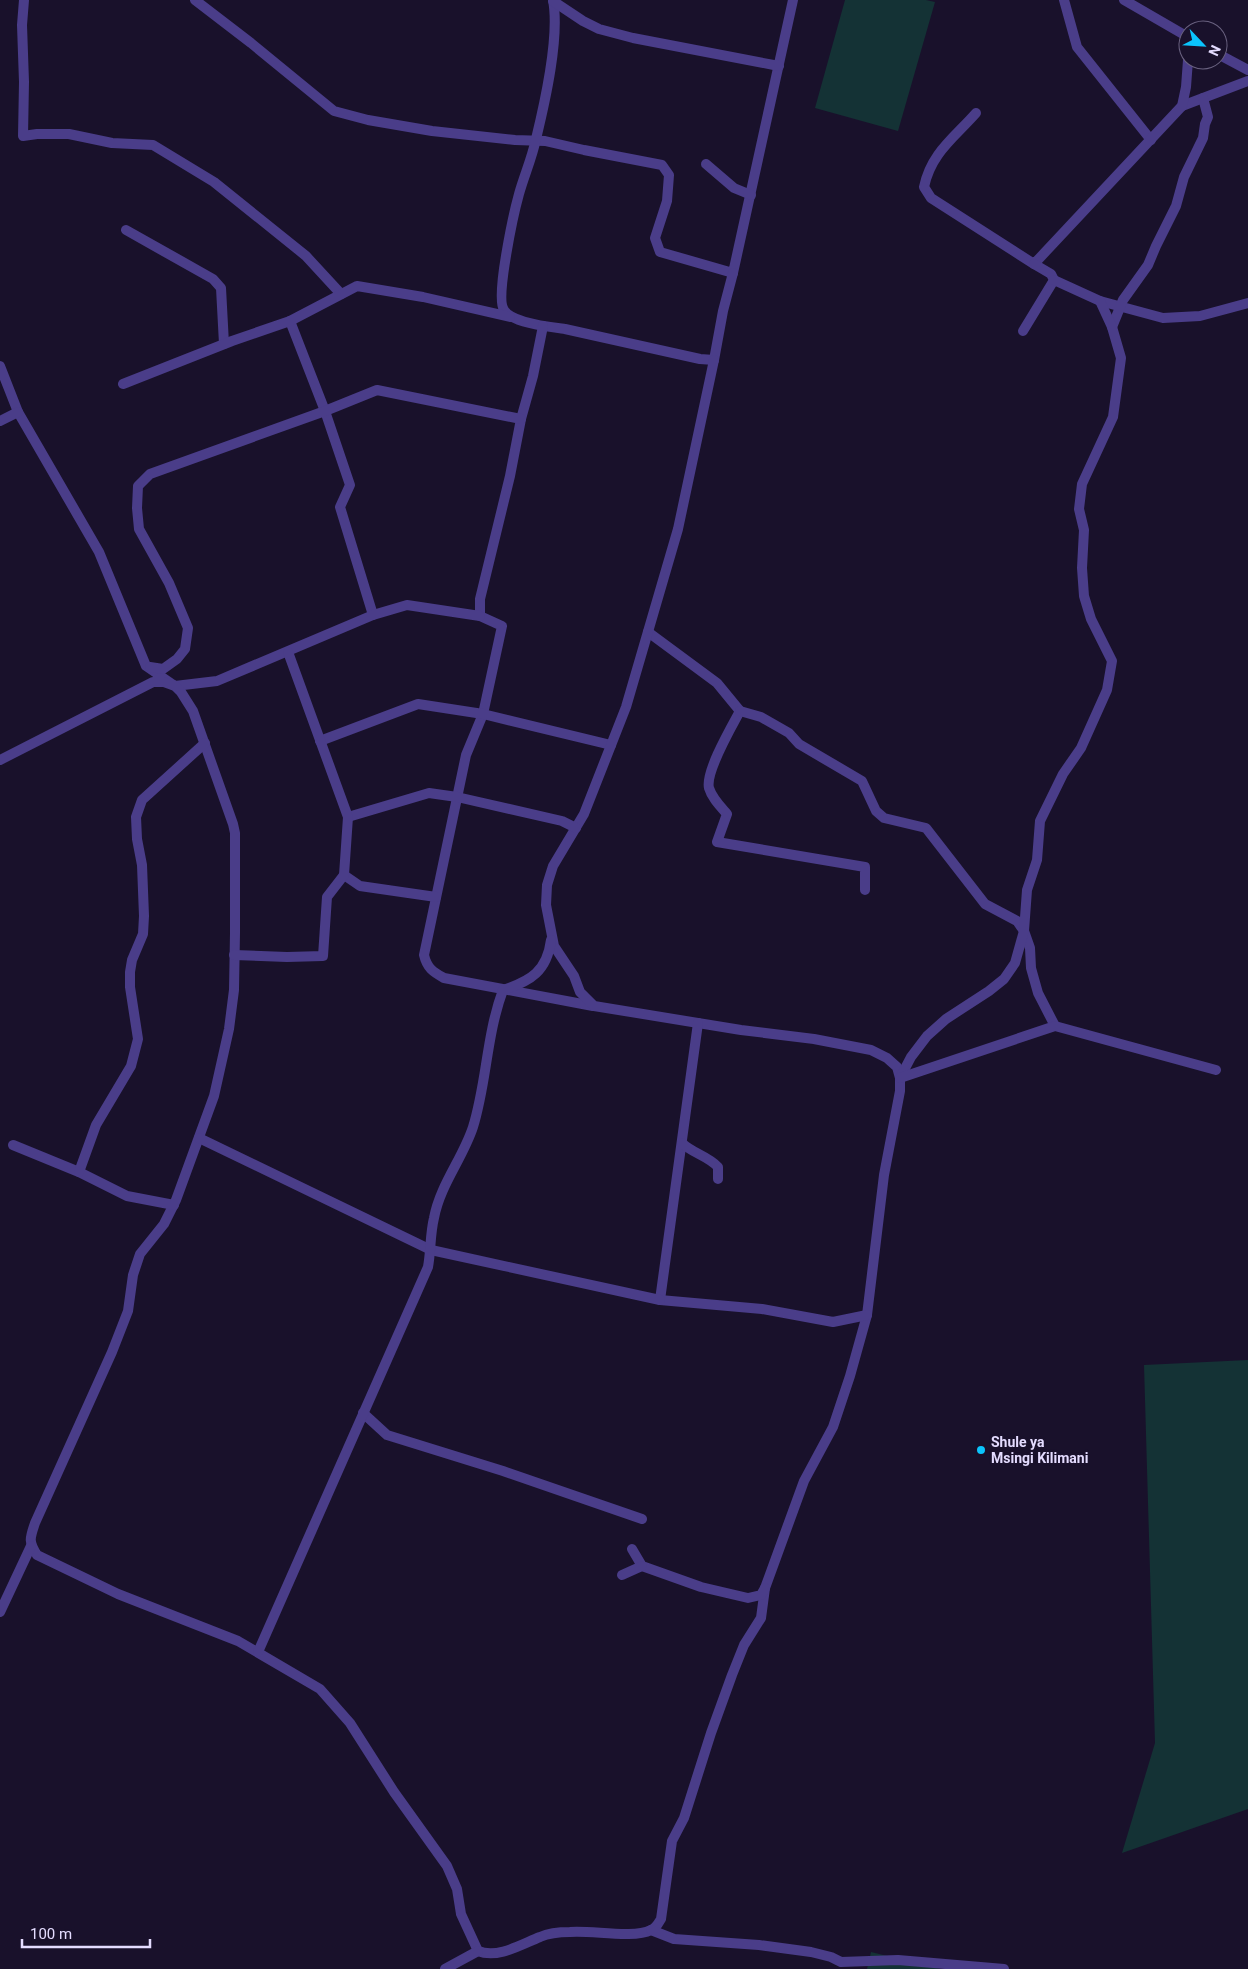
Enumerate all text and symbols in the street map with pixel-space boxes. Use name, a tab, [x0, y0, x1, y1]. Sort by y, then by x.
north arrow	[1178, 20, 1228, 70]
text: N	[1205, 43, 1224, 58]
place label: Shule ya Msingi Kilimani	[991, 1434, 1088, 1466]
marker: Shule ya Msingi Kilimani	[975, 1444, 987, 1456]
scale bar	[22, 1916, 150, 1948]
text: 100 m	[30, 1925, 72, 1943]

